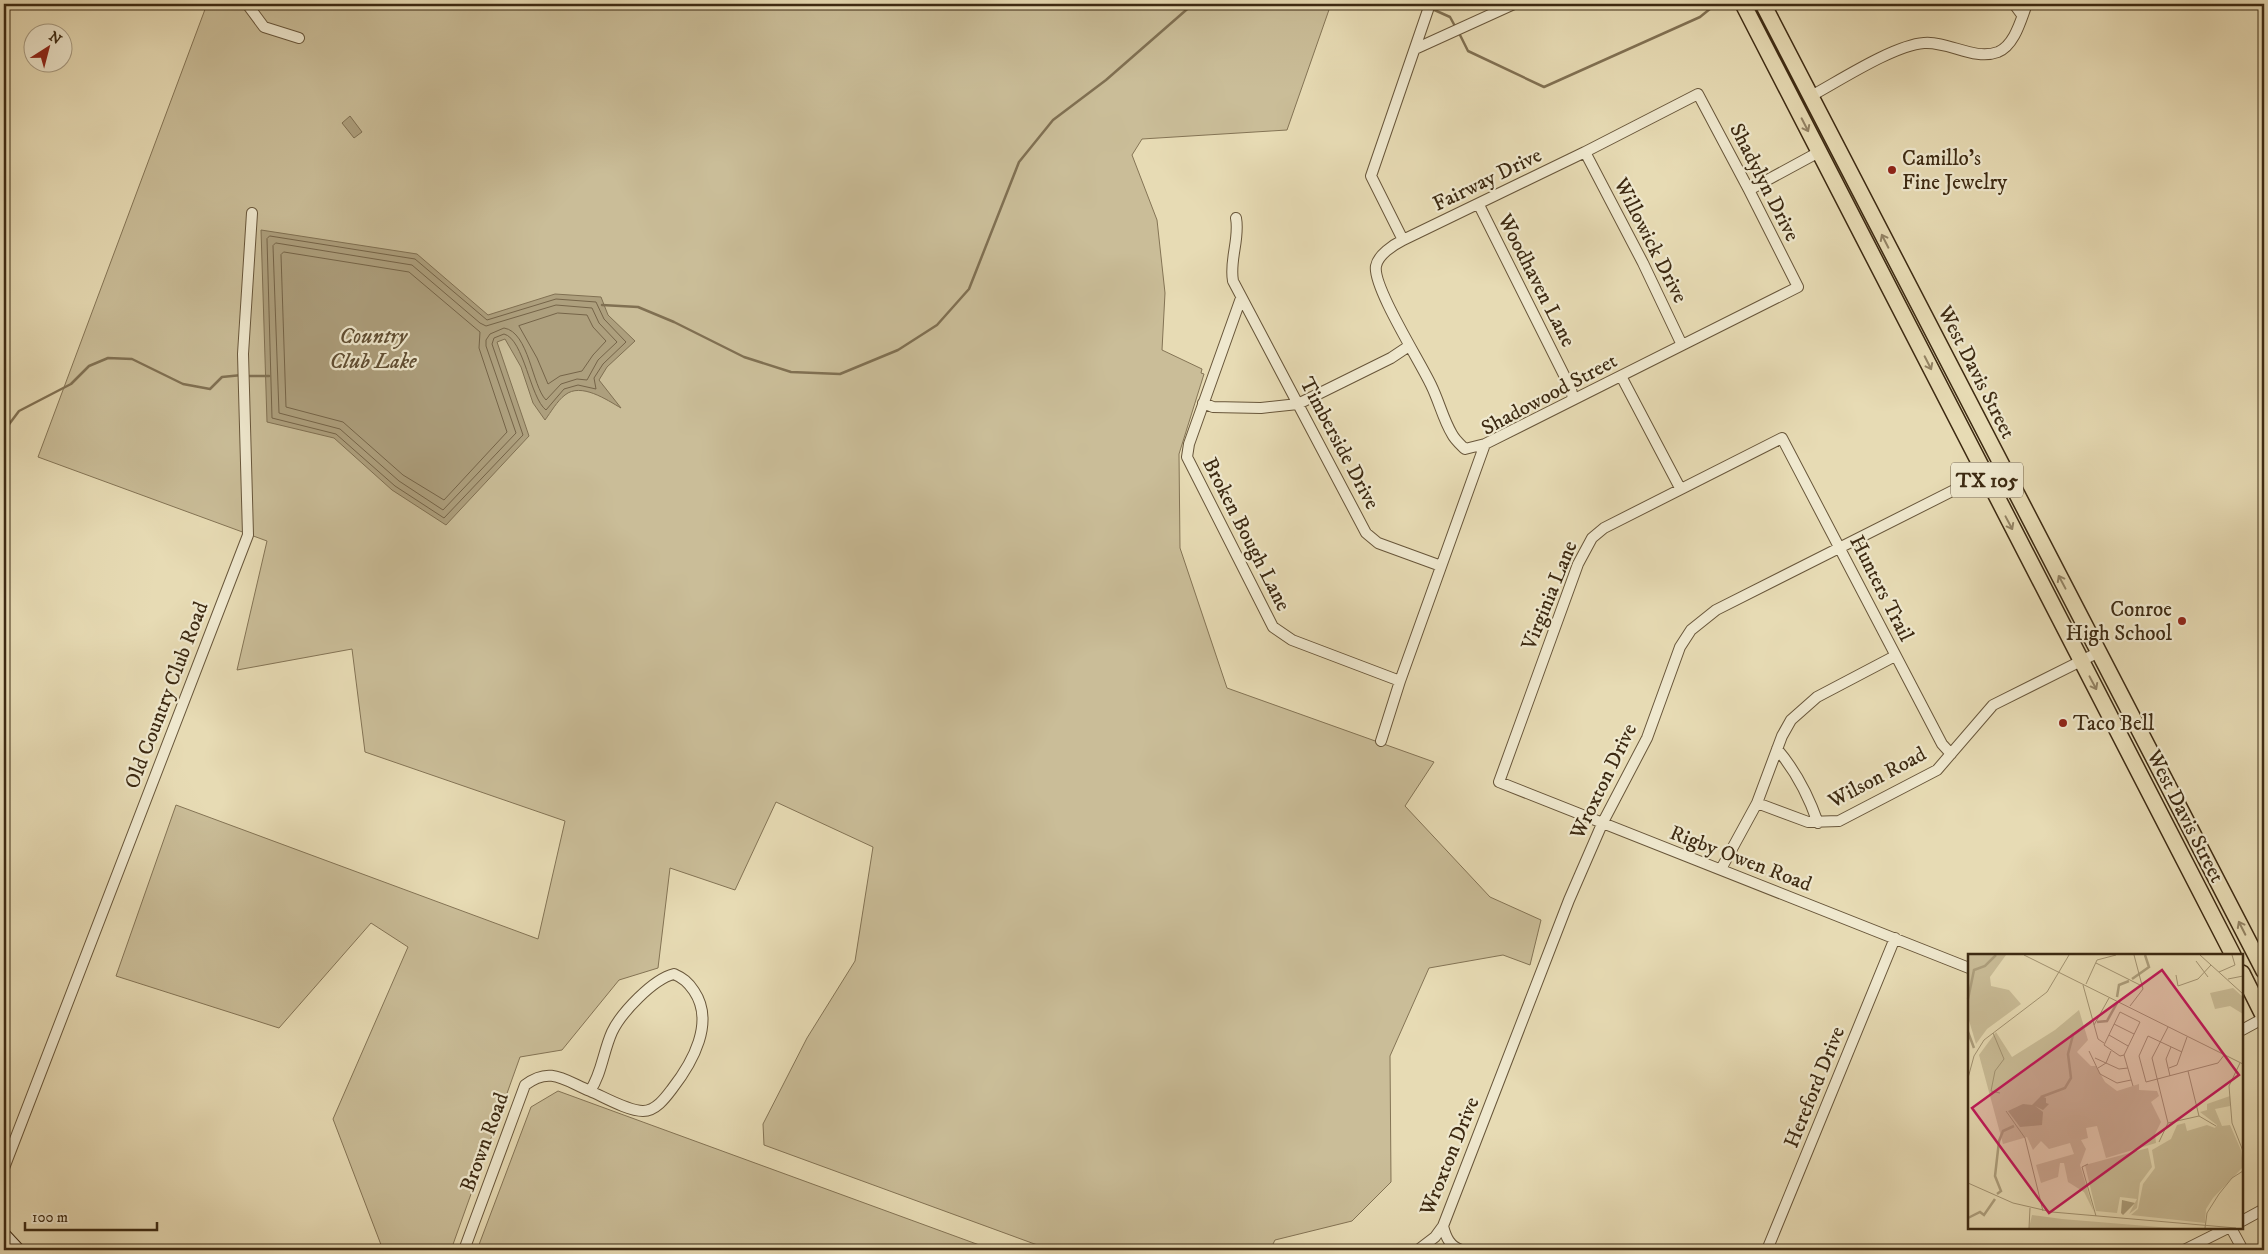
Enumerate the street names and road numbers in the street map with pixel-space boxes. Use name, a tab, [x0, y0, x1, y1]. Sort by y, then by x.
street label: Shadylyn Drive	[1723, 119, 1805, 246]
street label: Fairway Drive	[1429, 142, 1546, 217]
street label: Willowick Drive	[1607, 173, 1693, 308]
street label: Woodhaven Lane	[1491, 209, 1581, 352]
street label: West Davis Street	[1931, 301, 2021, 443]
street label: Shadowood Street	[1477, 348, 1622, 442]
street label: Timberside Drive	[1293, 373, 1385, 514]
street label: Broken Bough Lane	[1196, 453, 1296, 616]
road number: TX 105	[1951, 462, 2023, 498]
street label: Hunters Trail	[1843, 531, 1919, 646]
street label: Virginia Lane	[1516, 537, 1584, 655]
street label: Old Country Club Road	[119, 598, 215, 793]
street label: Wroxton Drive	[1564, 719, 1643, 844]
street label: Wilson Road	[1823, 741, 1931, 815]
street label: West Davis Street	[2140, 745, 2230, 887]
street label: Rigby Owen Road	[1666, 820, 1816, 898]
street label: Hereford Drive	[1779, 1023, 1851, 1152]
street label: Brown Road	[455, 1089, 515, 1195]
street label: Wroxton Drive	[1414, 1093, 1486, 1220]

